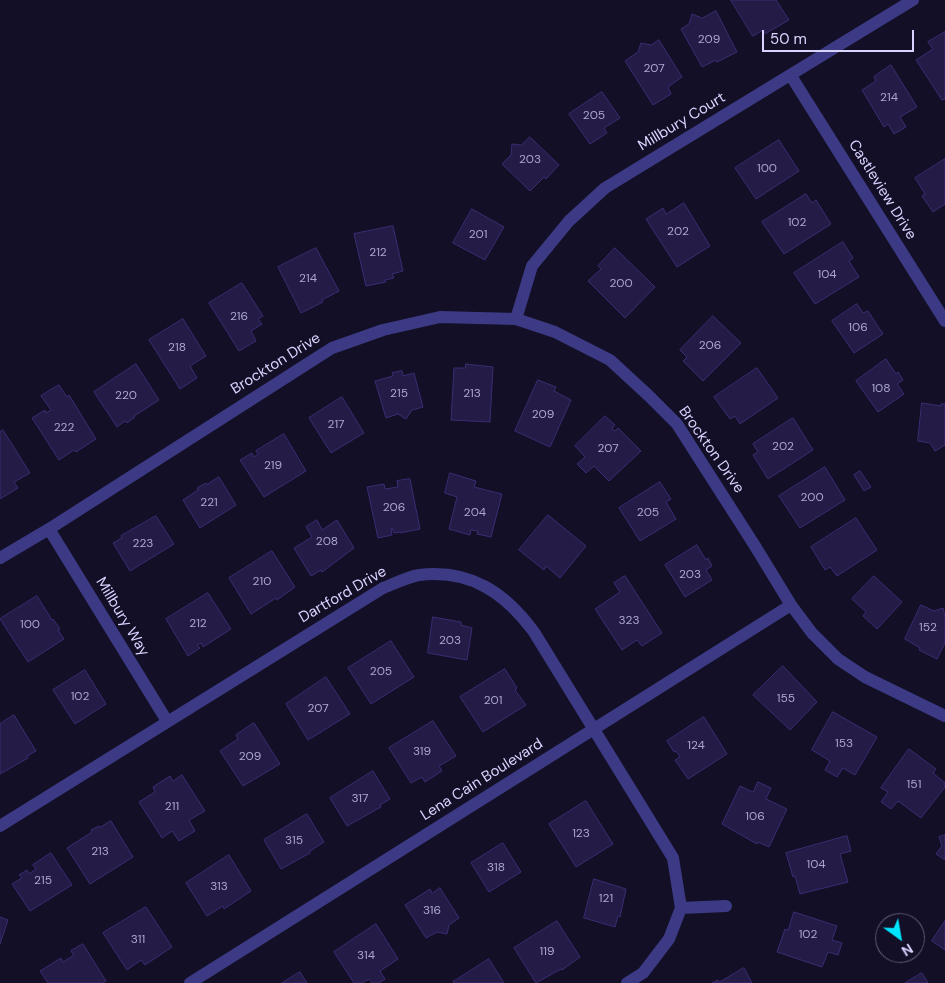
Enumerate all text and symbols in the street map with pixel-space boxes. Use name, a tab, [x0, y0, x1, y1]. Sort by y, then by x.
scale bar	[765, 20, 918, 52]
text: 50 m	[770, 29, 807, 49]
house number: 209	[698, 33, 720, 47]
house number: 207	[643, 62, 665, 76]
street label: Millbury Court	[635, 89, 729, 155]
house number: 214	[880, 91, 898, 105]
house number: 205	[583, 109, 605, 123]
street label: Castleview Drive	[844, 137, 920, 243]
house number: 203	[519, 153, 541, 167]
house number: 100	[757, 162, 777, 176]
house number: 102	[788, 216, 806, 230]
house number: 202	[667, 225, 689, 239]
house number: 201	[469, 228, 487, 242]
house number: 212	[369, 246, 387, 260]
house number: 104	[817, 268, 837, 282]
house number: 214	[299, 272, 317, 286]
house number: 200	[609, 277, 633, 291]
house number: 216	[230, 310, 248, 324]
house number: 106	[848, 321, 868, 335]
street label: Brockton Drive	[228, 329, 324, 399]
house number: 206	[699, 339, 721, 353]
house number: 218	[168, 341, 186, 355]
house number: 108	[871, 382, 891, 396]
house number: 215	[390, 387, 408, 401]
house number: 213	[463, 387, 481, 401]
house number: 220	[115, 389, 137, 403]
street label: Brockton Drive	[674, 403, 748, 497]
house number: 209	[532, 408, 554, 422]
house number: 217	[327, 418, 345, 432]
house number: 222	[54, 421, 74, 435]
house number: 202	[772, 440, 794, 454]
house number: 207	[597, 442, 619, 456]
house number: 219	[264, 459, 282, 473]
house number: 200	[800, 491, 824, 505]
house number: 221	[200, 496, 218, 510]
house number: 206	[383, 501, 405, 515]
house number: 204	[464, 506, 486, 520]
house number: 205	[637, 506, 659, 520]
house number: 208	[316, 535, 338, 549]
house number: 223	[133, 537, 153, 551]
street label: Dartford Drive	[296, 563, 390, 627]
house number: 203	[679, 568, 701, 582]
street label: Millbury Way	[91, 574, 153, 660]
house number: 210	[253, 575, 271, 589]
house number: 323	[618, 614, 640, 628]
house number: 212	[189, 617, 207, 631]
house number: 100	[20, 618, 40, 632]
house number: 152	[919, 621, 937, 635]
house number: 203	[439, 634, 461, 648]
house number: 205	[370, 665, 392, 679]
house number: 102	[71, 690, 89, 704]
house number: 155	[777, 692, 795, 706]
house number: 201	[484, 694, 502, 708]
house number: 207	[307, 702, 329, 716]
street label: Lena Cain Boulevard	[418, 735, 546, 825]
house number: 153	[835, 737, 853, 751]
house number: 124	[687, 739, 705, 753]
house number: 319	[413, 745, 431, 759]
house number: 209	[239, 750, 261, 764]
house number: 151	[907, 778, 921, 792]
house number: 317	[351, 792, 369, 806]
house number: 211	[165, 800, 179, 814]
house number: 106	[745, 810, 765, 824]
house number: 123	[572, 827, 590, 841]
house number: 315	[285, 834, 303, 848]
house number: 213	[91, 845, 109, 859]
house number: 104	[806, 858, 826, 872]
house number: 318	[487, 861, 505, 875]
house number: 215	[34, 874, 52, 888]
house number: 313	[210, 880, 228, 894]
house number: 121	[599, 892, 613, 906]
house number: 316	[423, 904, 441, 918]
north arrow	[875, 913, 925, 963]
house number: 102	[799, 928, 817, 942]
house number: 311	[131, 933, 145, 947]
text: N	[898, 940, 917, 960]
house number: 119	[539, 945, 555, 959]
house number: 314	[357, 949, 375, 963]

